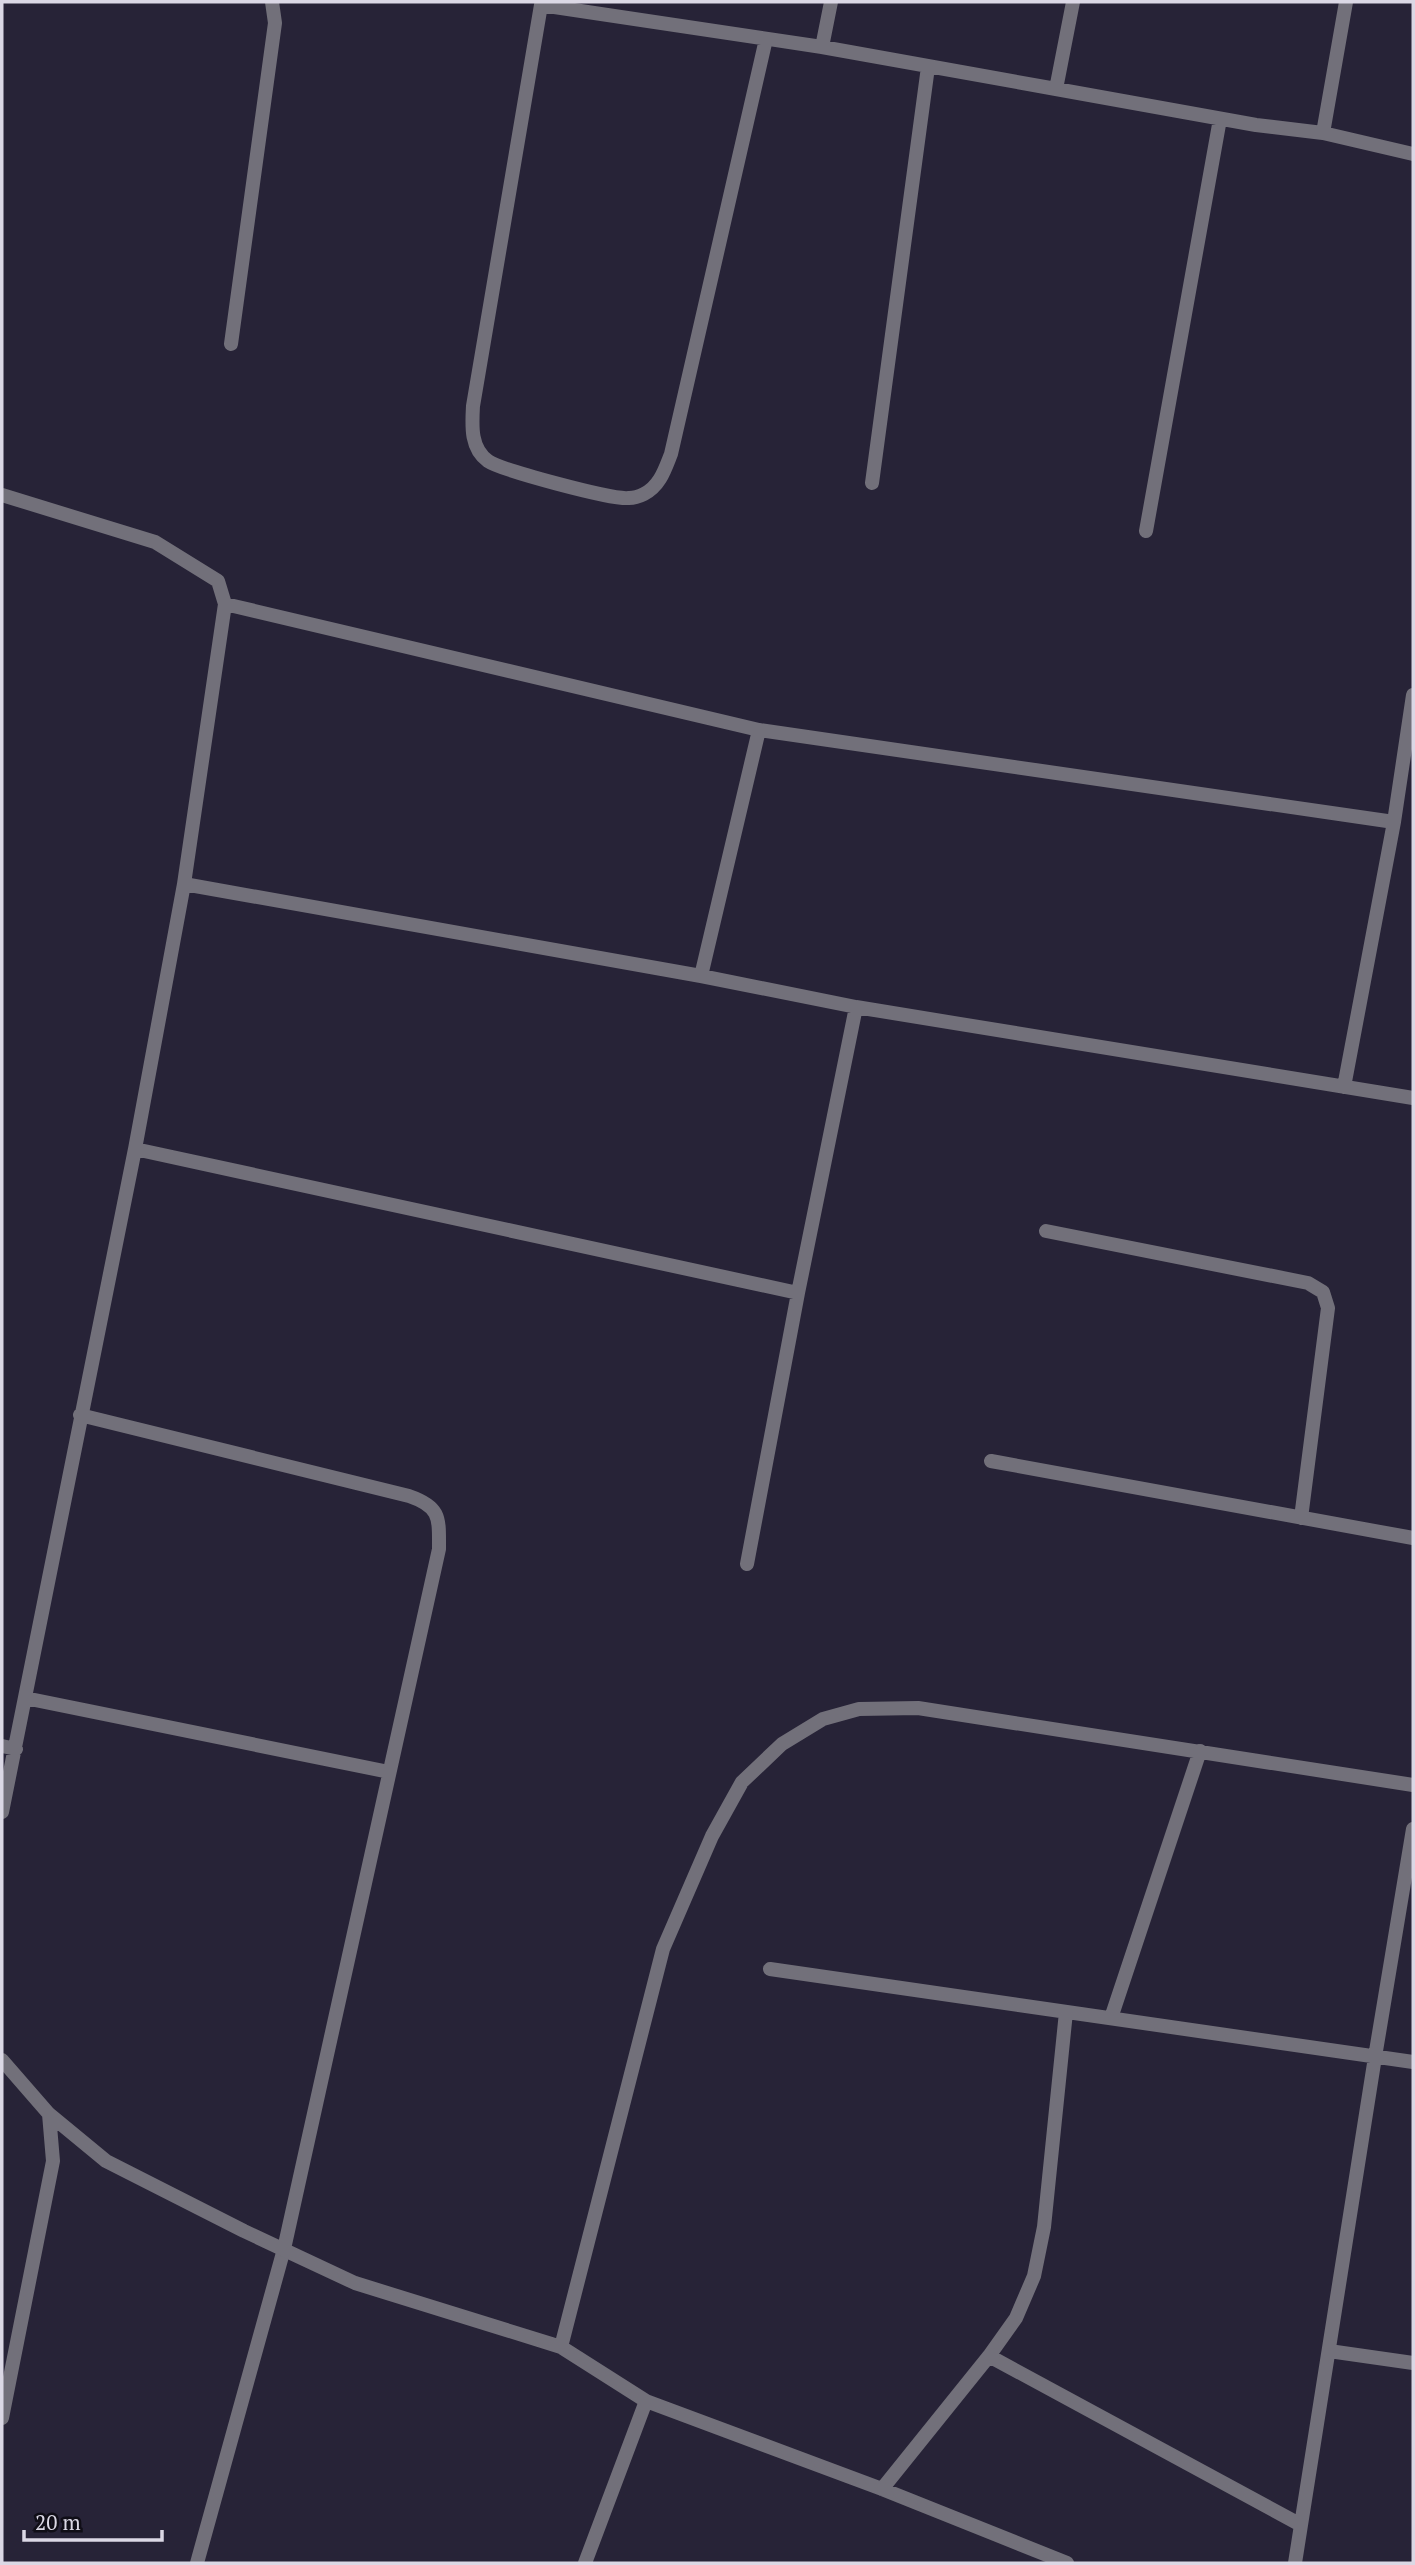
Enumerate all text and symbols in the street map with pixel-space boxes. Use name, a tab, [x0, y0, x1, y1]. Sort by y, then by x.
scale bar	[24, 2498, 163, 2542]
text: 20 m	[35, 2508, 81, 2536]

